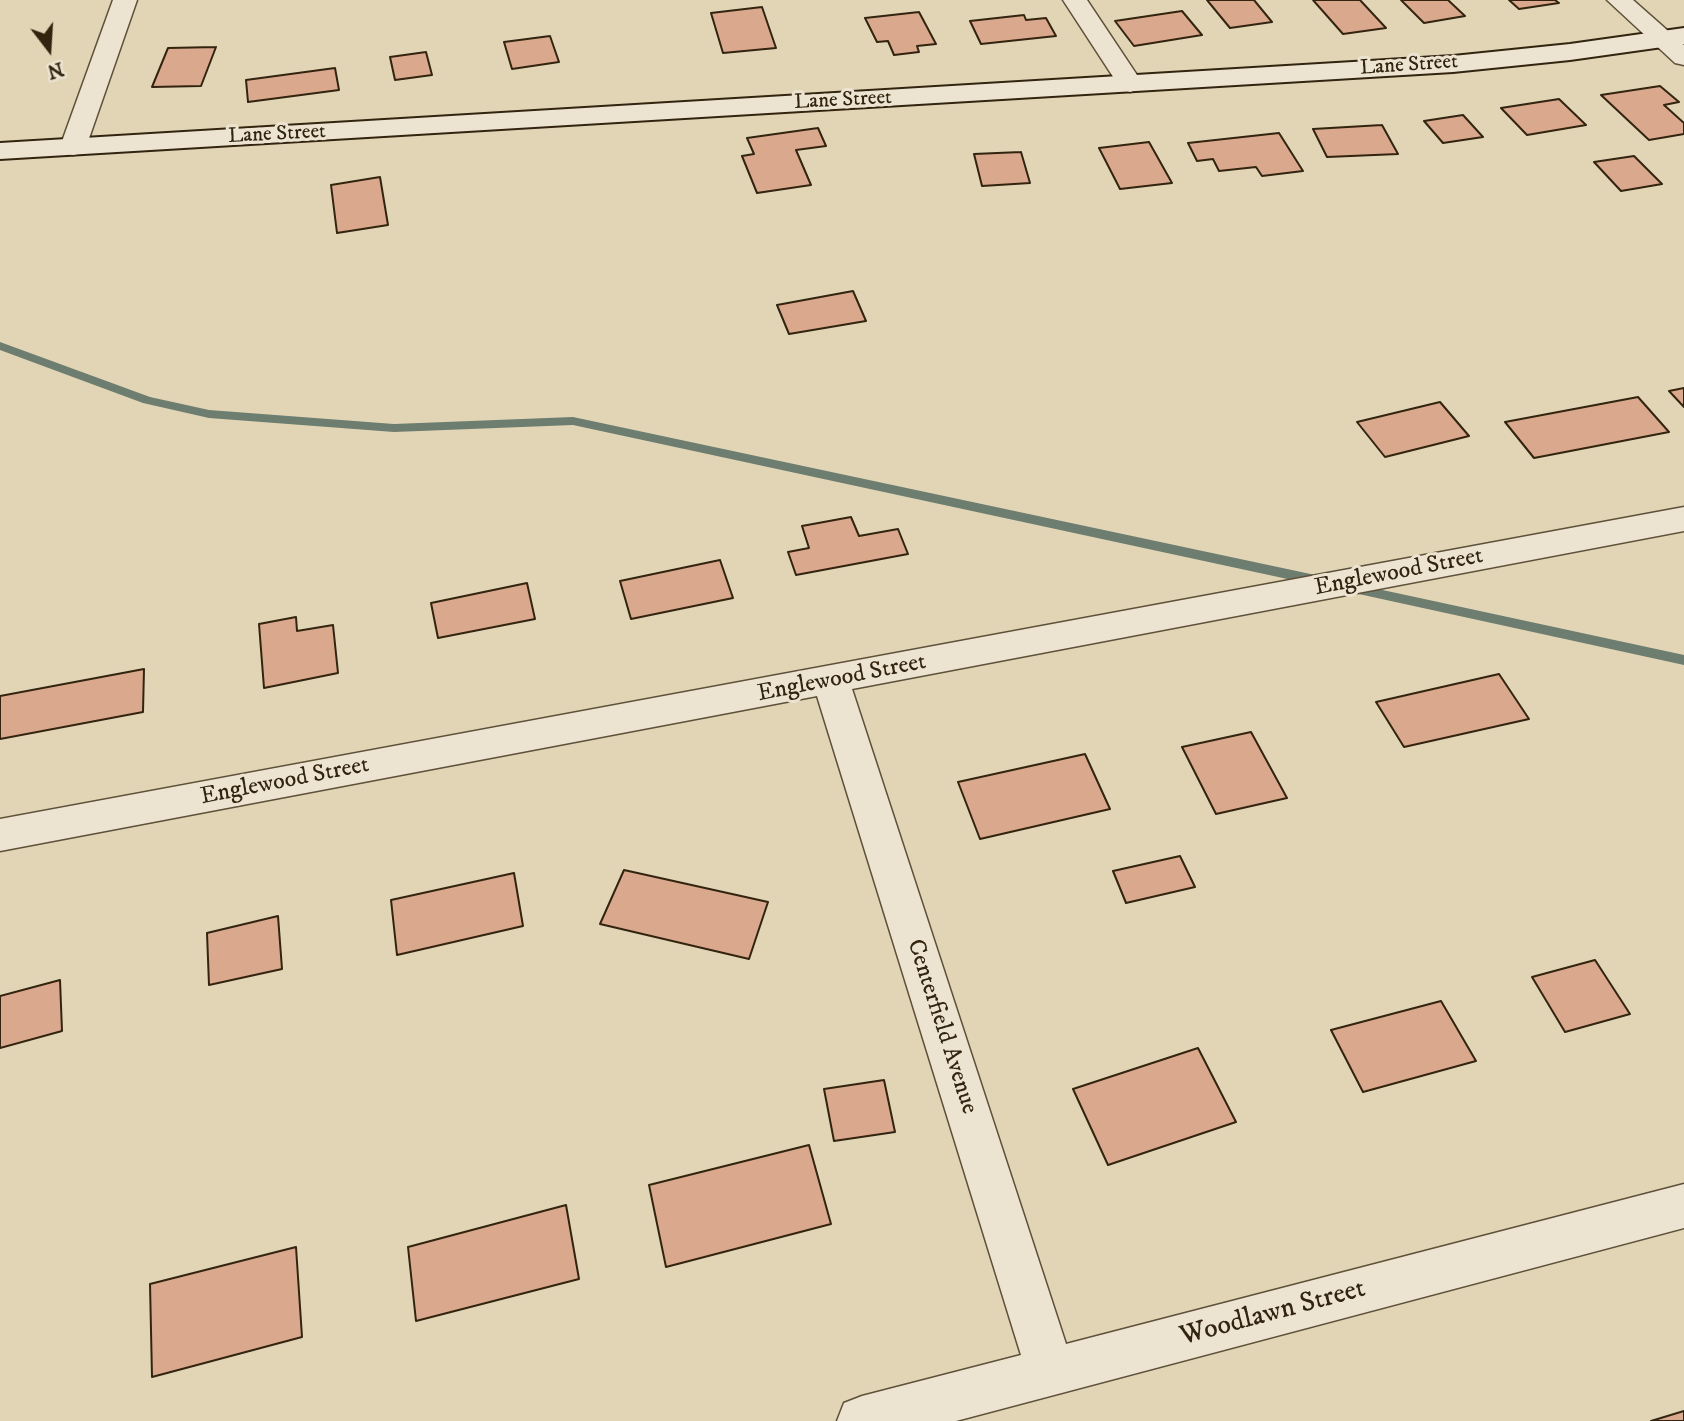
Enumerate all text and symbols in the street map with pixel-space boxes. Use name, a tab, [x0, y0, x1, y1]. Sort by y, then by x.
north arrow	[14, 14, 84, 84]
street label: Lane Street	[1359, 50, 1459, 82]
text: N	[44, 56, 66, 83]
street label: Lane Street	[793, 86, 893, 116]
street label: Lane Street	[227, 120, 327, 150]
street label: Englewood Street	[1312, 543, 1486, 603]
street label: Englewood Street	[755, 649, 929, 709]
street label: Englewood Street	[198, 752, 372, 812]
street label: Centerfield Avenue	[899, 936, 983, 1118]
street label: Woodlawn Street	[1177, 1273, 1369, 1355]

